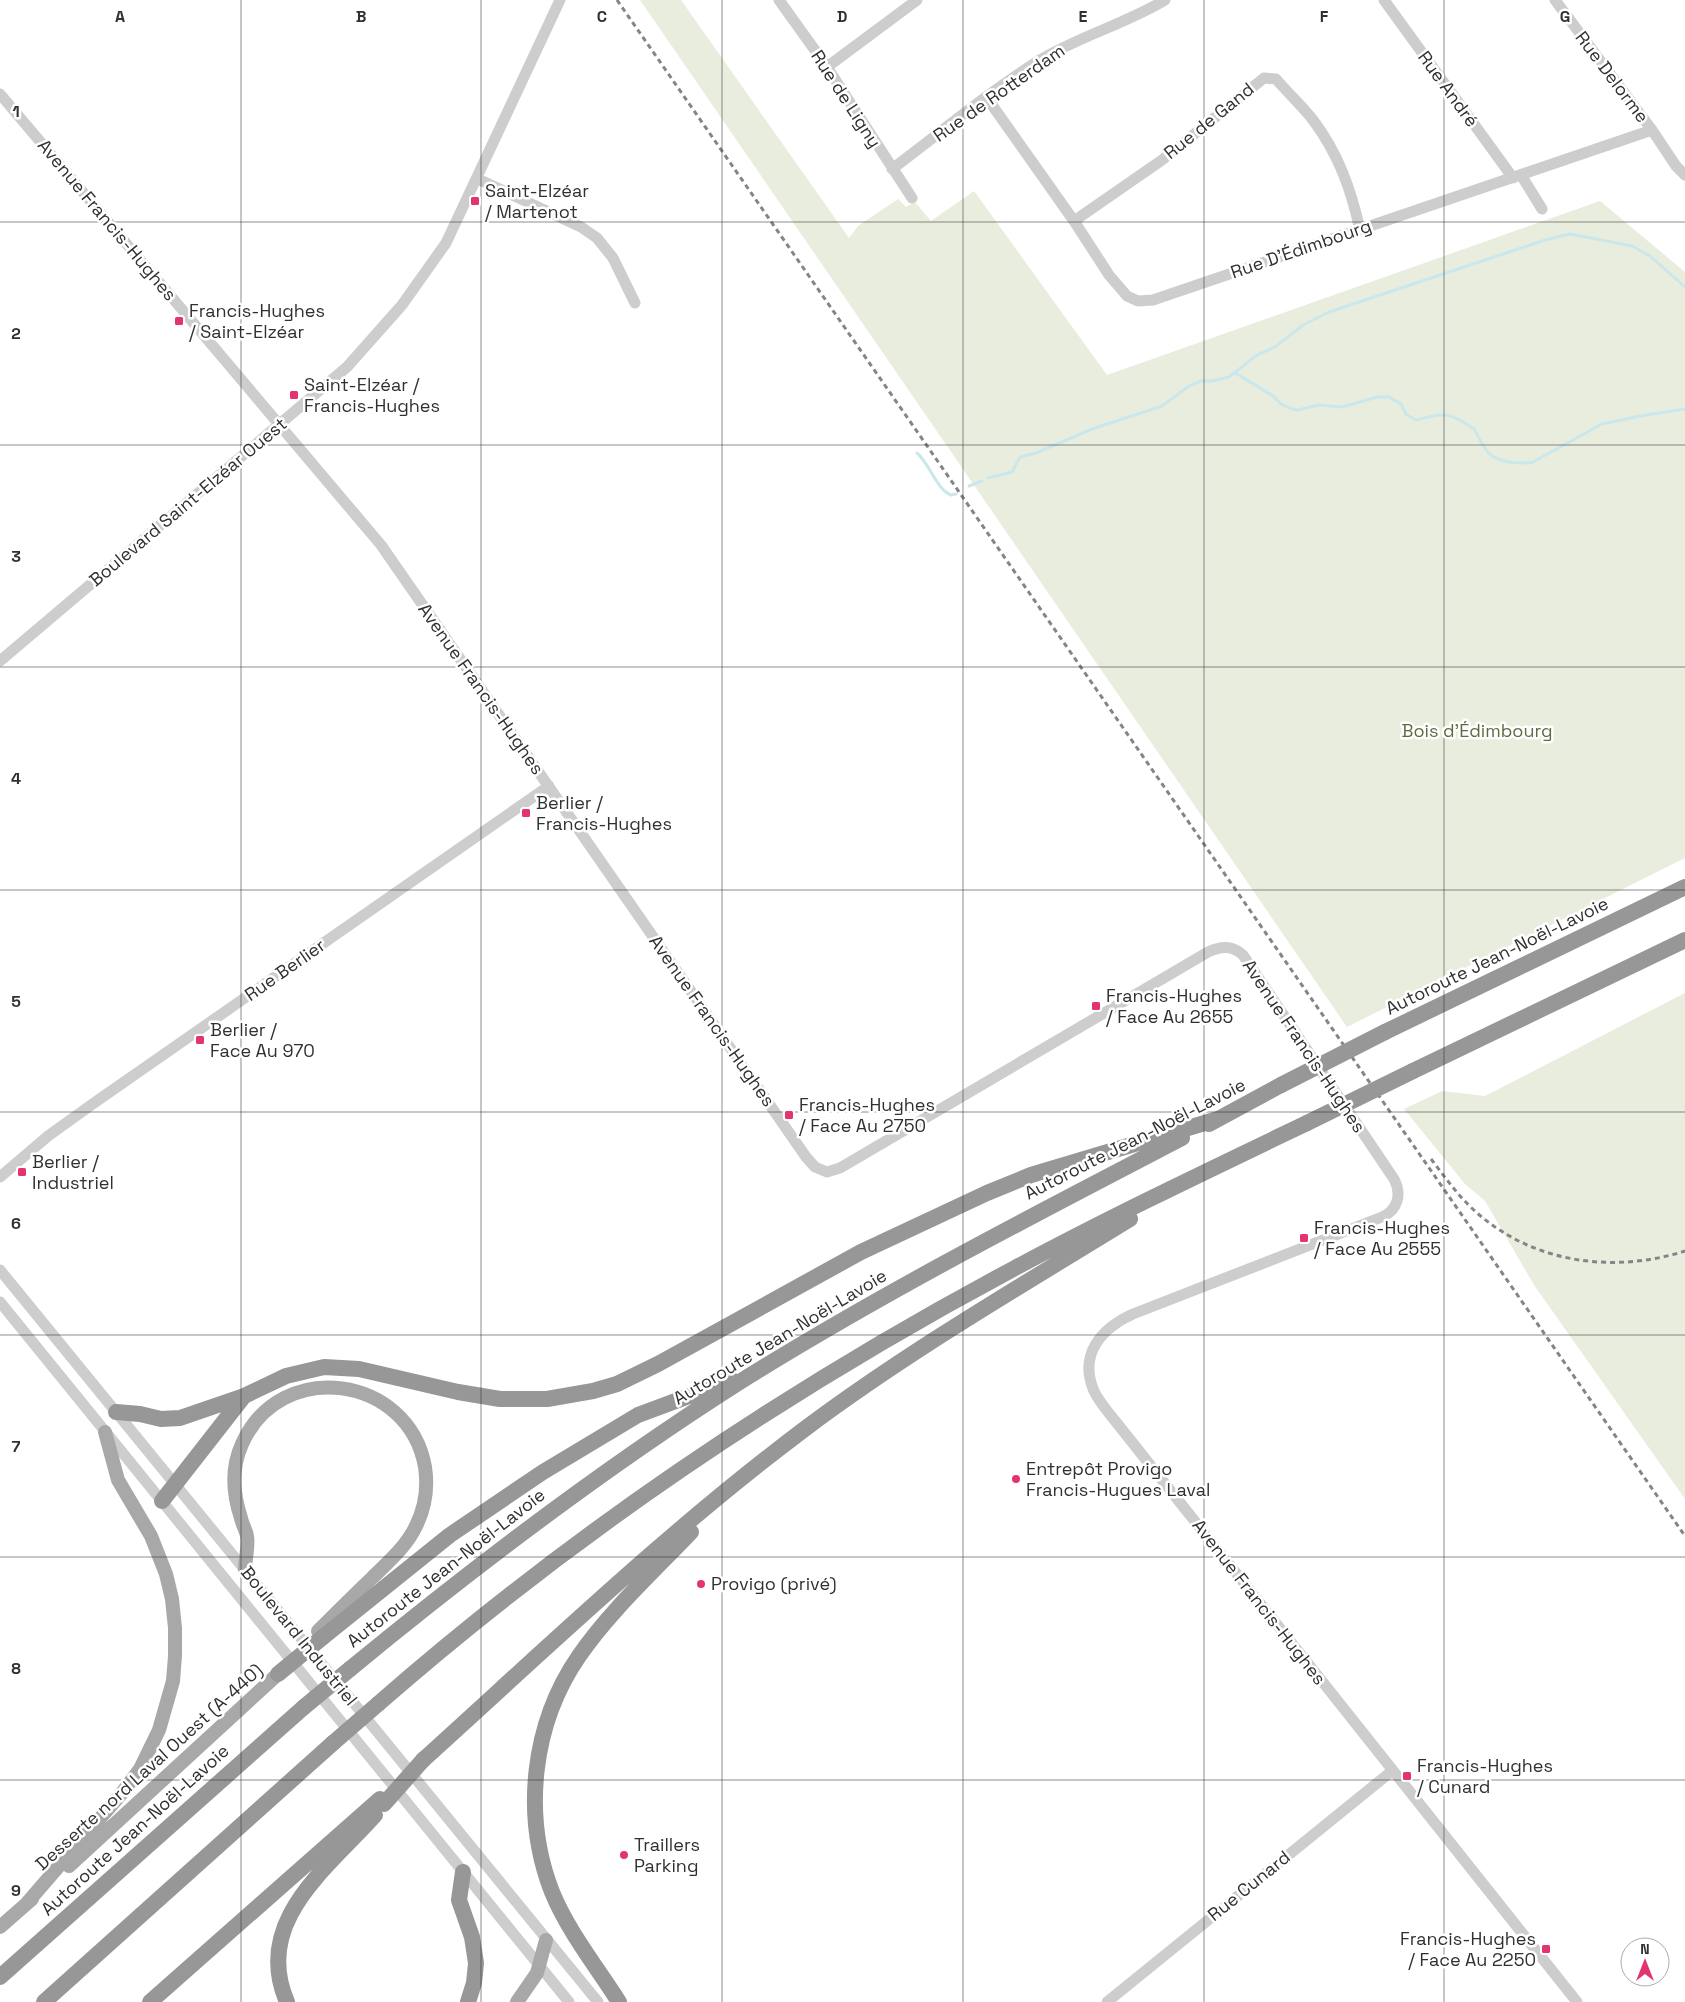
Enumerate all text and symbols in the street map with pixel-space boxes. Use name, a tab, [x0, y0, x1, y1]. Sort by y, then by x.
text: A	[115, 6, 125, 27]
text: B	[356, 6, 366, 27]
text: C	[597, 6, 607, 27]
text: D	[837, 6, 847, 27]
text: E	[1079, 6, 1088, 27]
text: F	[1320, 6, 1329, 27]
text: G	[1560, 6, 1570, 27]
street label: Rue Delorme	[1571, 26, 1654, 127]
street label: Rue de Rotterdam	[928, 39, 1069, 147]
street label: Rue de Ligny	[806, 45, 887, 152]
street label: Rue André	[1413, 46, 1484, 131]
street label: Rue de Gand	[1159, 77, 1258, 164]
text: 1	[12, 101, 20, 122]
street label: Avenue Francis-Hughes	[33, 134, 182, 305]
place label: Saint-Elzéar / Martenot	[485, 179, 589, 223]
marker: Saint-Elzéar / Martenot	[469, 195, 481, 207]
street label: Rue D'Édimbourg	[1227, 214, 1374, 283]
place label: Francis-Hughes / Saint-Elzéar	[189, 299, 325, 343]
marker: Francis-Hughes / Saint-Elzéar	[173, 315, 185, 327]
text: 2	[11, 323, 21, 344]
place label: Saint-Elzéar / Francis-Hughes	[304, 373, 440, 417]
marker: Saint-Elzéar / Francis-Hughes	[288, 389, 300, 401]
street label: Boulevard Saint-Elzéar Ouest	[84, 412, 291, 591]
text: 3	[11, 546, 21, 567]
street label: Avenue Francis-Hughes	[413, 598, 549, 779]
park label: Bois d'Édimbourg	[1401, 719, 1553, 742]
text: 4	[11, 768, 21, 789]
place label: Berlier / Francis-Hughes	[536, 791, 672, 835]
marker: Berlier / Francis-Hughes	[520, 807, 532, 819]
street label: Autoroute Jean-Noël-Lavoie	[1382, 891, 1612, 1020]
street label: Avenue Francis-Hughes	[644, 930, 780, 1111]
street label: Rue Berlier	[240, 933, 330, 1006]
street label: Avenue Francis-Hughes	[1238, 955, 1371, 1137]
place label: Francis-Hughes / Face Au 2655	[1106, 984, 1242, 1028]
text: 5	[11, 991, 21, 1012]
marker: Francis-Hughes / Face Au 2655	[1090, 1000, 1102, 1012]
place label: Berlier / Face Au 970	[210, 1018, 315, 1062]
marker: Berlier / Face Au 970	[194, 1034, 206, 1046]
street label: Autoroute Jean-Noël-Lavoie	[1020, 1073, 1249, 1204]
place label: Francis-Hughes / Face Au 2750	[799, 1093, 935, 1137]
marker: Francis-Hughes / Face Au 2750	[783, 1109, 795, 1121]
place label: Berlier / Industriel	[32, 1150, 114, 1194]
marker: Berlier / Industriel	[16, 1166, 28, 1178]
text: 6	[11, 1213, 21, 1234]
place label: Francis-Hughes / Face Au 2555	[1314, 1216, 1450, 1260]
marker: Francis-Hughes / Face Au 2555	[1298, 1232, 1310, 1244]
street label: Autoroute Jean-Noël-Lavoie	[669, 1264, 891, 1410]
text: 7	[12, 1436, 21, 1457]
place label: Entrepôt Provigo Francis-Hugues Laval	[1026, 1457, 1210, 1501]
marker: Entrepôt Provigo Francis-Hugues Laval	[1010, 1473, 1022, 1485]
street label: Autoroute Jean-Noël-Lavoie	[342, 1483, 549, 1652]
street label: Avenue Francis-Hughes	[1187, 1514, 1331, 1689]
street label: Boulevard Industriel	[236, 1561, 363, 1710]
place label: Provigo (privé)	[711, 1572, 837, 1595]
marker: Provigo (privé)	[695, 1578, 707, 1590]
text: 8	[11, 1658, 21, 1679]
street label: Desserte nord Laval Ouest (A-440)	[30, 1658, 267, 1875]
street label: Autoroute Jean-Noël-Lavoie	[36, 1739, 234, 1920]
place label: Francis-Hughes / Cunard	[1417, 1754, 1553, 1798]
marker: Francis-Hughes / Cunard	[1401, 1770, 1413, 1782]
place label: Traillers Parking	[634, 1833, 700, 1877]
street label: Rue Cunard	[1203, 1845, 1295, 1926]
marker: Traillers Parking	[618, 1849, 630, 1861]
text: 9	[11, 1880, 21, 1901]
place label: Francis-Hughes / Face Au 2250	[1400, 1927, 1536, 1971]
north arrow	[1620, 1937, 1670, 1987]
text: N	[1640, 1940, 1650, 1958]
marker: Francis-Hughes / Face Au 2250	[1540, 1943, 1552, 1955]

